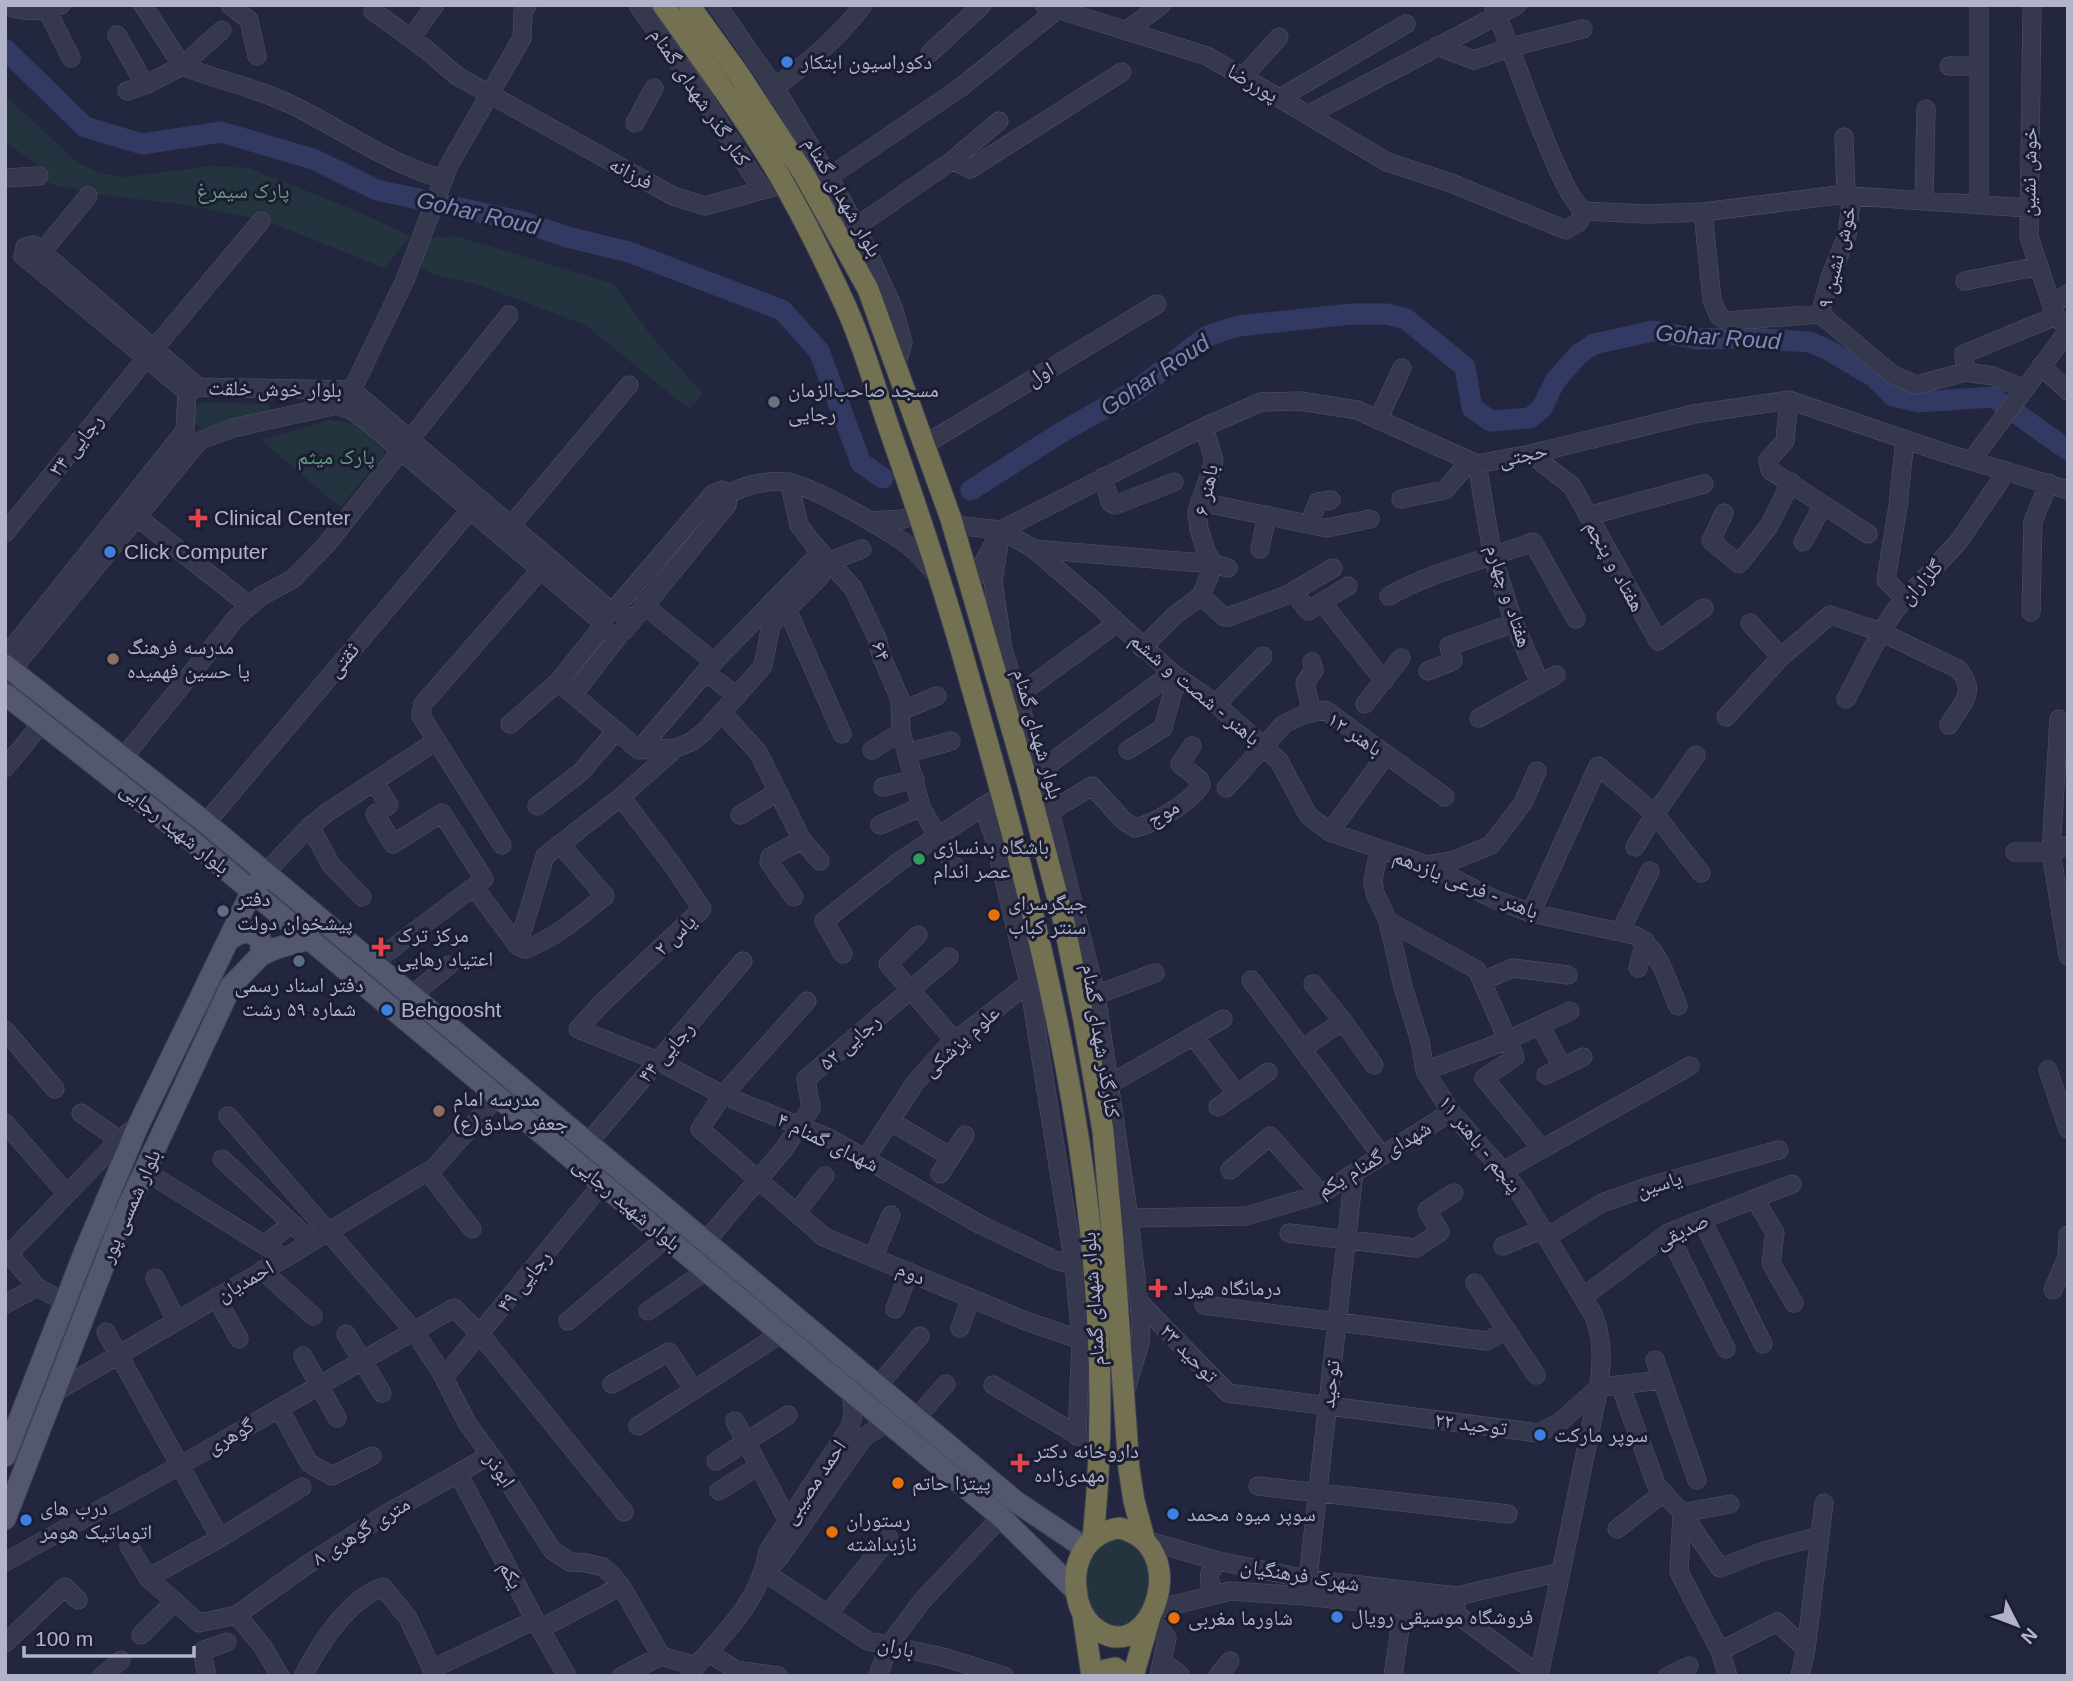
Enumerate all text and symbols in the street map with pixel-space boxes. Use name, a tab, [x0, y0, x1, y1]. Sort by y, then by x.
street label: کنار گذر شهدای گمنام	[643, 23, 755, 172]
place label: دکوراسیون ابتکار	[800, 50, 932, 74]
marker: دکوراسیون ابتکار	[779, 54, 795, 70]
street label: پوررضا	[1223, 59, 1283, 107]
street label: خوش نشین	[2016, 127, 2043, 217]
street label: بلوار شهدای گمنام	[797, 133, 887, 262]
street label: فرزانه	[606, 152, 657, 193]
park label: پارک سیمرغ	[197, 179, 289, 204]
water label: Gohar Roud	[414, 186, 543, 240]
street label: خوش نشین ۹	[1813, 203, 1862, 311]
water label: Gohar Roud	[1655, 320, 1783, 354]
water label: Gohar Roud	[1096, 329, 1215, 421]
street label: اول	[1022, 357, 1058, 391]
street label: بلوار خوش خلقت	[208, 376, 342, 403]
place label: مسجد صاحب‌الزمان رجایی	[788, 378, 939, 427]
marker: مسجد صاحب‌الزمان رجایی	[766, 394, 782, 410]
street label: رجایی ۳۴	[44, 409, 109, 482]
street label: حجتی	[1496, 438, 1550, 473]
park label: پارک میثم	[297, 445, 375, 471]
street label: باهنر ۶	[1189, 462, 1223, 518]
place label: Clinical Center	[214, 506, 351, 529]
marker: Clinical Center	[188, 508, 208, 528]
street label: هفتاد و پنجم	[1578, 516, 1650, 617]
place label: Click Computer	[124, 540, 268, 563]
street label: هفتاد و چهارم	[1479, 541, 1537, 651]
marker: Click Computer	[102, 544, 118, 560]
street label: گلزاران	[1894, 554, 1948, 609]
street label: باهنر - شصت و ششم	[1124, 628, 1265, 752]
place label: مدرسه فرهنگ یا حسین فهمیده	[127, 635, 250, 684]
street label: ثقتی	[322, 638, 365, 683]
street label: ۶۴	[868, 638, 895, 663]
marker: مدرسه فرهنگ یا حسین فهمیده	[105, 651, 121, 667]
street label: بلوار شهدای گمنام	[1006, 666, 1068, 802]
street label: باهنر ۱۲	[1323, 707, 1387, 761]
street label: بلوار شهید رجایی	[115, 777, 234, 880]
street label: موج	[1143, 794, 1184, 832]
place label: باشگاه بدنسازی عصر اندام	[933, 835, 1049, 885]
street label: باهنر - فرعی یازدهم	[1389, 844, 1542, 926]
marker: باشگاه بدنسازی عصر اندام	[911, 851, 927, 867]
place label: دفتر پیشخوان دولت	[236, 887, 353, 935]
place label: جیگرسرای سنتر کباب	[1008, 891, 1087, 939]
marker: دفتر پیشخوان دولت	[215, 903, 231, 919]
marker: جیگرسرای سنتر کباب	[986, 907, 1002, 923]
street label: یاس ۲	[649, 909, 702, 961]
place label: مرکز ترک اعتیاد رهایی	[397, 923, 493, 972]
marker: مرکز ترک اعتیاد رهایی	[371, 937, 391, 957]
marker: دفتر اسناد رسمی شماره ۵۹ رشت	[291, 953, 307, 969]
street label: کنارگذر شهدای گمنام	[1075, 962, 1125, 1120]
place label: دفتر اسناد رسمی شماره ۵۹ رشت	[234, 973, 364, 1020]
place label: Behgoosht	[401, 998, 502, 1021]
street label: علوم پزشکی	[918, 1000, 1006, 1083]
marker: Behgoosht	[379, 1002, 395, 1018]
street label: رجایی ۵۲	[815, 1009, 886, 1076]
street label: رجایی ۴۴	[633, 1017, 700, 1088]
place label: مدرسه امام جعفر صادق(ع)	[453, 1087, 568, 1136]
street label: پنجم - باهنر ۱۱	[1432, 1091, 1526, 1199]
marker: مدرسه امام جعفر صادق(ع)	[431, 1103, 447, 1119]
street label: شهدای گمنام ۴	[772, 1107, 883, 1179]
street label: شهدای گمنام یکم	[1313, 1116, 1436, 1204]
street label: بلوار شمسی پور	[94, 1146, 167, 1268]
street label: بلوار شهید رجایی	[568, 1152, 686, 1257]
street label: یاسین	[1633, 1166, 1685, 1203]
street label: صدیقی	[1651, 1208, 1713, 1255]
street label: بلوار شهدای گمنام	[1076, 1231, 1112, 1367]
street label: رجایی ۴۹	[492, 1245, 557, 1318]
street label: احمدیان	[212, 1255, 278, 1307]
street label: دوم	[892, 1256, 929, 1292]
place label: درمانگاه هیراد	[1174, 1276, 1281, 1299]
marker: درمانگاه هیراد	[1148, 1278, 1168, 1298]
street label: توحید ۲۳	[1156, 1319, 1223, 1387]
street label: توحید	[1315, 1359, 1344, 1409]
street label: توحید ۲۲	[1434, 1408, 1508, 1440]
street label: گوهری	[202, 1413, 258, 1459]
place label: سوپر مارکت	[1554, 1423, 1648, 1447]
marker: سوپر مارکت	[1532, 1427, 1548, 1443]
street label: احمد مصیبی	[777, 1435, 852, 1529]
place label: داروخانه دکتر مهدی‌زاده	[1033, 1439, 1139, 1487]
street label: ابوذر	[479, 1447, 520, 1492]
marker: داروخانه دکتر مهدی‌زاده	[1012, 1455, 1028, 1471]
place label: پیتزا حاتم	[912, 1471, 991, 1497]
marker: پیتزا حاتم	[890, 1475, 906, 1491]
street label: ۸ متری گوهری	[308, 1492, 414, 1570]
place label: درب های اتوماتیک هومر	[39, 1496, 152, 1543]
place label: سوپر میوه محمد	[1187, 1502, 1316, 1526]
marker: سوپر میوه محمد	[1165, 1506, 1181, 1522]
place label: رستوران نازبداشته	[846, 1508, 917, 1556]
marker: درب های اتوماتیک هومر	[18, 1512, 34, 1528]
marker: رستوران نازبداشته	[824, 1524, 840, 1540]
street label: شهرک فرهنگیان	[1239, 1554, 1361, 1596]
street label: یکم	[492, 1557, 528, 1594]
north arrow	[1982, 1590, 2052, 1660]
place label: فروشگاه موسیقی رویال	[1351, 1605, 1533, 1630]
place label: شاورما مغربی	[1188, 1606, 1293, 1631]
marker: فروشگاه موسیقی رویال	[1329, 1609, 1345, 1625]
marker: شاورما مغربی	[1166, 1610, 1182, 1626]
scale bar	[24, 1614, 194, 1658]
text: N	[2017, 1624, 2042, 1648]
text: 100 m	[35, 1627, 93, 1650]
street label: باران	[876, 1631, 916, 1663]

